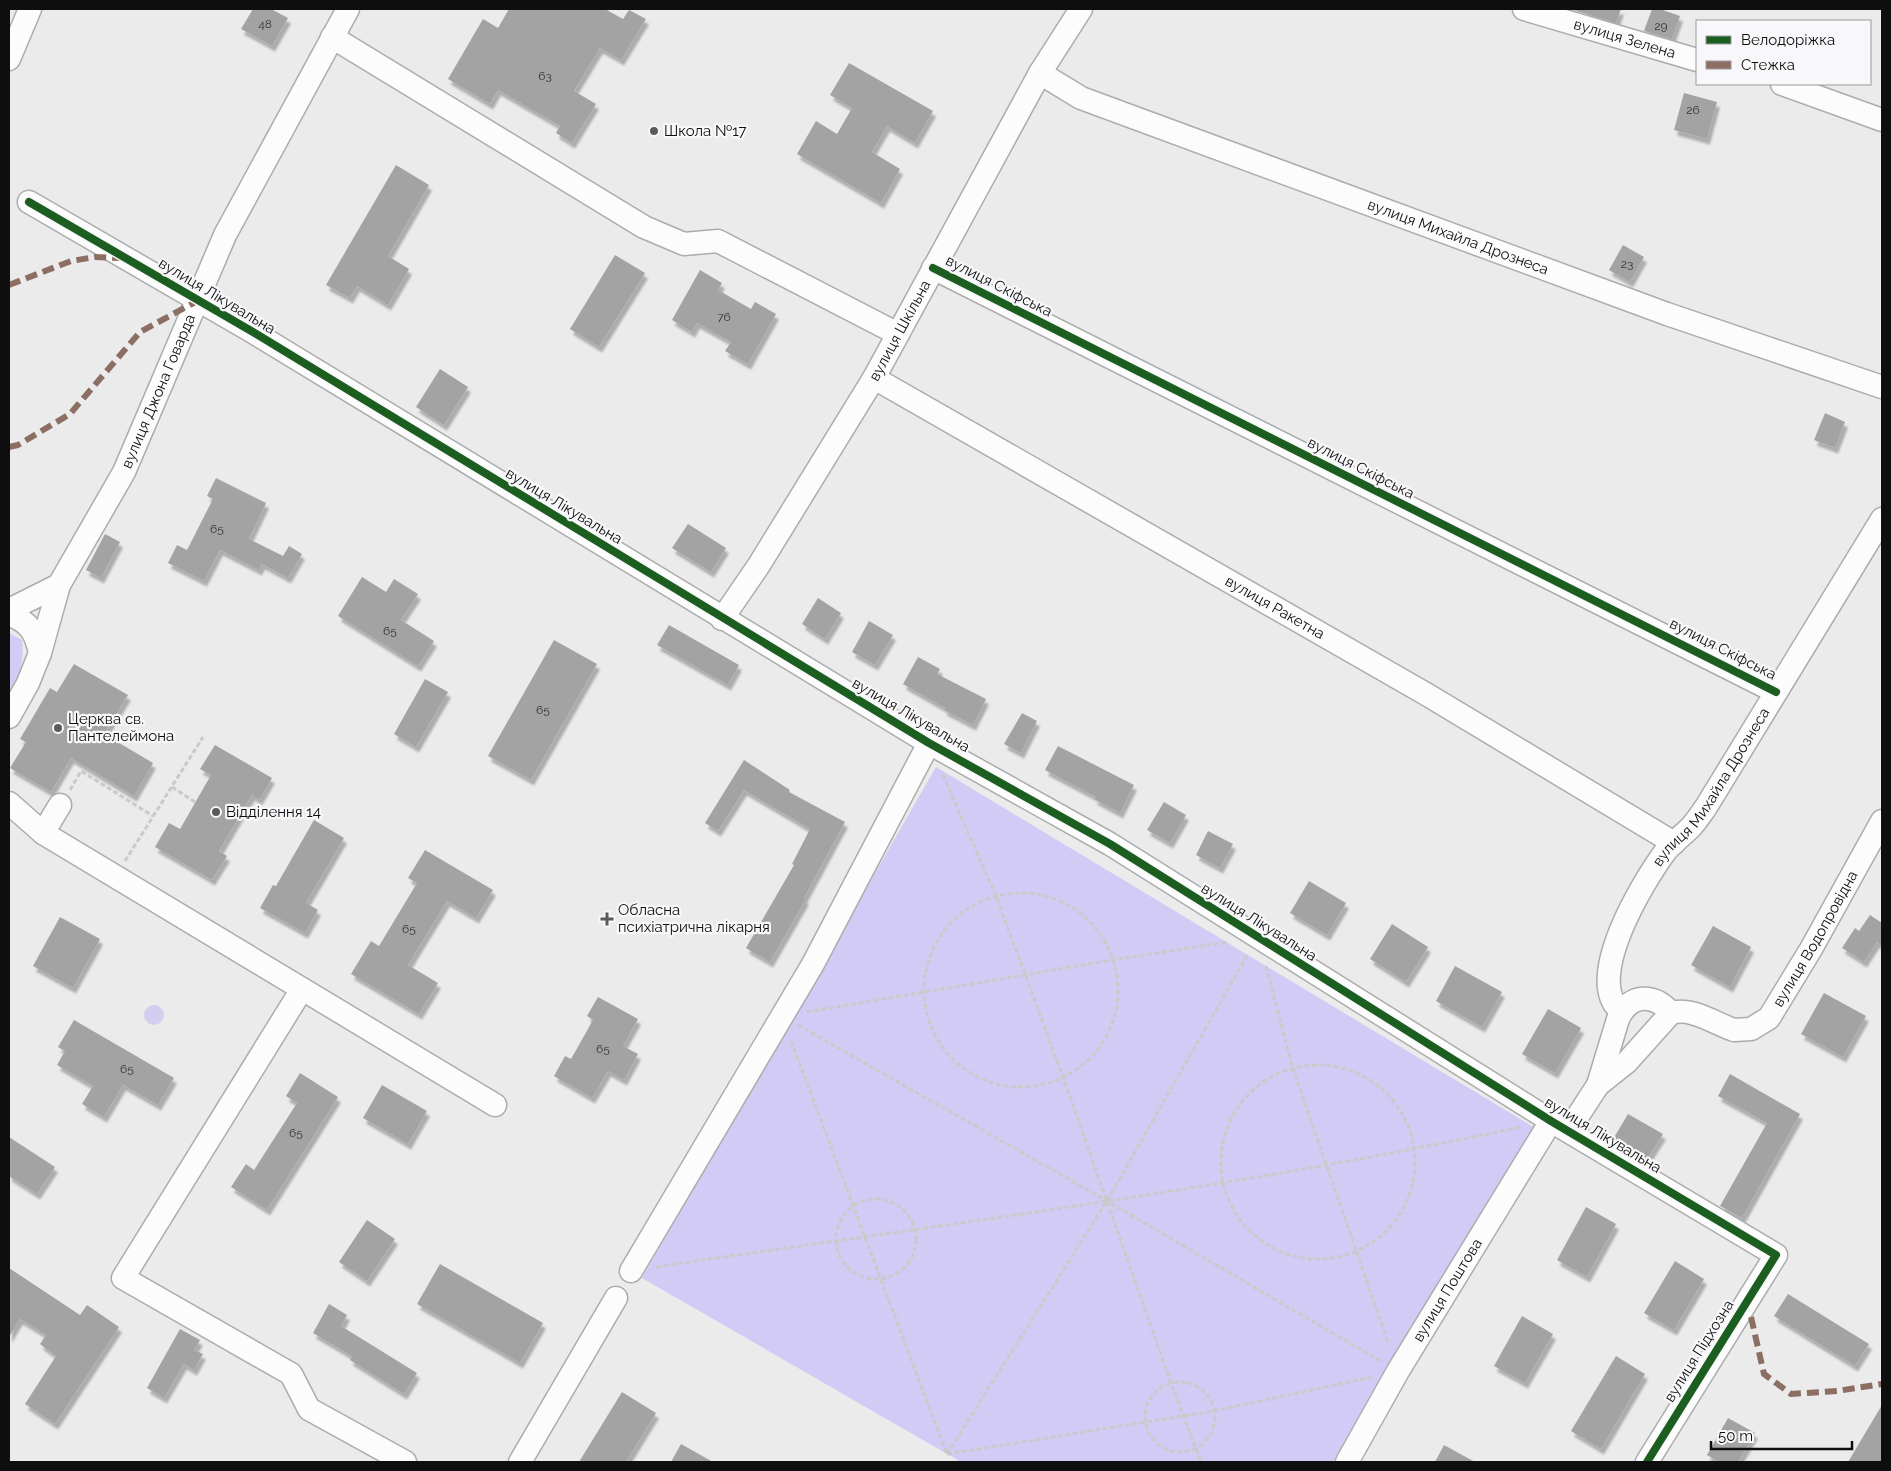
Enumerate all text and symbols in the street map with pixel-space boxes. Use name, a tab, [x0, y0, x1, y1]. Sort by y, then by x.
street label: вулиця Зелена	[1572, 15, 1678, 62]
house number: 48	[258, 17, 272, 31]
house number: 29	[1654, 19, 1668, 33]
legend	[1696, 20, 1871, 85]
text: Велодоріжка	[1741, 31, 1835, 49]
text: Стежка	[1741, 56, 1795, 74]
house number: 63	[538, 69, 552, 83]
house number: 26	[1686, 103, 1700, 117]
place label: Школа №17	[664, 122, 747, 140]
marker: Школа №17	[648, 125, 660, 137]
street label: вулиця Михайла Дрознеса	[1365, 195, 1551, 279]
street label: вулиця Скіфська	[943, 251, 1055, 321]
street label: вулиця Лікувальна	[155, 254, 279, 338]
house number: 23	[1621, 257, 1633, 271]
street label: вулиця Шкільна	[865, 277, 935, 384]
house number: 76	[717, 310, 731, 324]
street label: вулиця Джона Говарда	[118, 311, 199, 471]
street label: вулиця Скіфська	[1305, 433, 1417, 503]
street label: вулиця Лікувальна	[502, 464, 626, 548]
house number: 65	[210, 522, 224, 536]
street label: вулиця Ракетна	[1222, 572, 1328, 643]
street label: вулиця Скіфська	[1667, 614, 1779, 684]
house number: 65	[383, 624, 397, 638]
street label: вулиця Лікувальна	[849, 674, 973, 756]
house number: 65	[536, 703, 550, 717]
street label: вулиця Михайла Дрознеса	[1649, 704, 1773, 870]
place label: Церква св. Пантелеймона	[68, 710, 174, 745]
marker: Церква св. Пантелеймона	[52, 722, 64, 734]
place label: Відділення 14	[226, 803, 321, 821]
marker: Відділення 14	[210, 806, 222, 818]
street label: вулиця Водопровідна	[1769, 868, 1862, 1010]
street label: вулиця Лікувальна	[1198, 879, 1320, 965]
place label: Обласна психіатрична лікарня	[618, 901, 770, 936]
marker: Обласна психіатрична лікарня	[600, 912, 614, 926]
house number: 65	[402, 922, 416, 936]
house number: 65	[596, 1042, 610, 1056]
house number: 65	[120, 1062, 134, 1076]
street label: вулиця Лікувальна	[1541, 1093, 1665, 1177]
house number: 65	[289, 1126, 303, 1140]
street label: вулиця Поштова	[1409, 1235, 1486, 1345]
street label: вулиця Підхозна	[1660, 1297, 1738, 1405]
scale bar	[1711, 1418, 1852, 1450]
text: 50 m	[1718, 1427, 1753, 1445]

